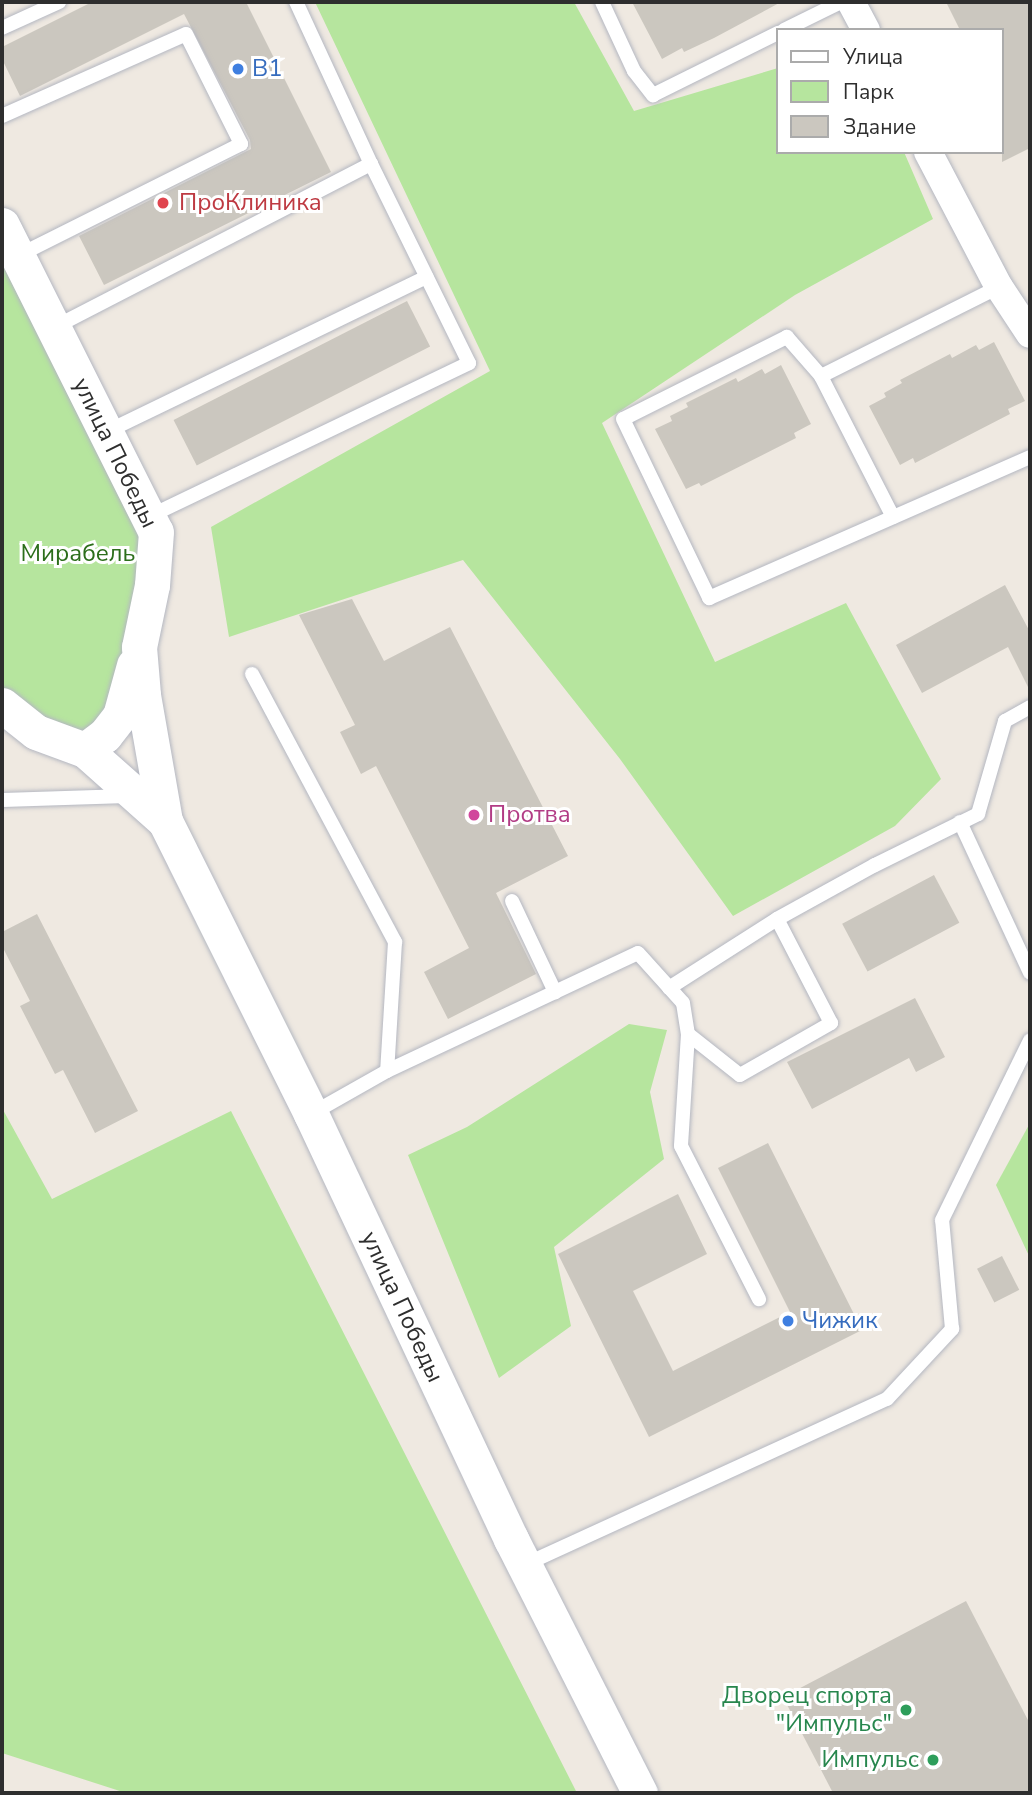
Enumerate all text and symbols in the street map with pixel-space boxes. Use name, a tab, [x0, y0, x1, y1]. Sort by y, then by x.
legend	[776, 28, 1004, 154]
text: Улица	[843, 43, 903, 71]
place label: В1	[252, 55, 283, 83]
marker: В1	[230, 61, 246, 77]
text: Парк	[843, 78, 894, 106]
text: Здание	[843, 113, 916, 141]
place label: ПроКлиника	[179, 189, 322, 217]
marker: ПроКлиника	[153, 193, 173, 213]
street label: улица Победы	[66, 373, 164, 533]
park label: Мирабель	[21, 540, 135, 568]
place label: Протва	[488, 801, 571, 829]
marker: Протва	[466, 807, 482, 823]
street label: улица Победы	[354, 1227, 450, 1387]
place label: Чижик	[802, 1307, 878, 1335]
marker: Чижик	[780, 1313, 796, 1329]
place label: Дворец спорта "Импульс"	[722, 1682, 892, 1738]
marker: Дворец спорта "Импульс"	[898, 1702, 914, 1718]
place label: Импульс	[822, 1746, 919, 1774]
marker: Импульс	[925, 1752, 941, 1768]

